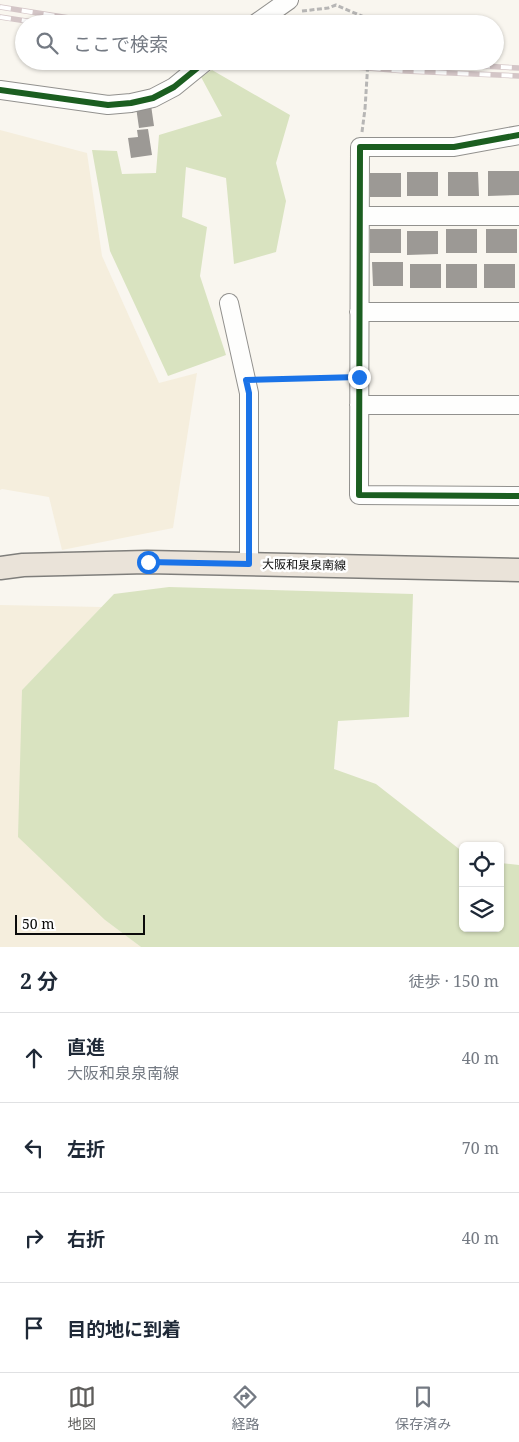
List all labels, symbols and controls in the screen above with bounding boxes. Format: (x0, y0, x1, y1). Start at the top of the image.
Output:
search box (15, 15, 504, 70)
icon: search (33, 29, 61, 57)
text: ここで検索 (73, 31, 168, 57)
route end (348, 366, 371, 389)
route start (137, 551, 160, 574)
street label: 大阪和泉泉南線 (262, 555, 346, 574)
map controls (459, 842, 504, 932)
button: locate (459, 842, 504, 887)
button: layers (459, 887, 504, 932)
scale bar (15, 912, 145, 935)
text: 50 m (22, 914, 55, 933)
text: 2 分 (20, 967, 58, 995)
text: 徒歩 · 150 m (409, 970, 499, 992)
text: 直進 (67, 1034, 105, 1060)
icon: ahead (20, 1044, 48, 1072)
text: 40 m (462, 1047, 499, 1069)
text: 大阪和泉泉南線 (67, 1062, 179, 1084)
icon: left (20, 1134, 48, 1162)
text: 左折 (67, 1136, 105, 1162)
text: 70 m (462, 1137, 499, 1159)
icon: right (20, 1224, 48, 1252)
text: 右折 (67, 1226, 105, 1252)
text: 40 m (462, 1227, 499, 1249)
icon: arrive (20, 1314, 48, 1342)
text: 目的地に到着 (67, 1316, 181, 1342)
tab: 地図 (68, 1383, 96, 1433)
tab: 経路 (231, 1383, 259, 1433)
tab: 保存済み (395, 1383, 451, 1433)

